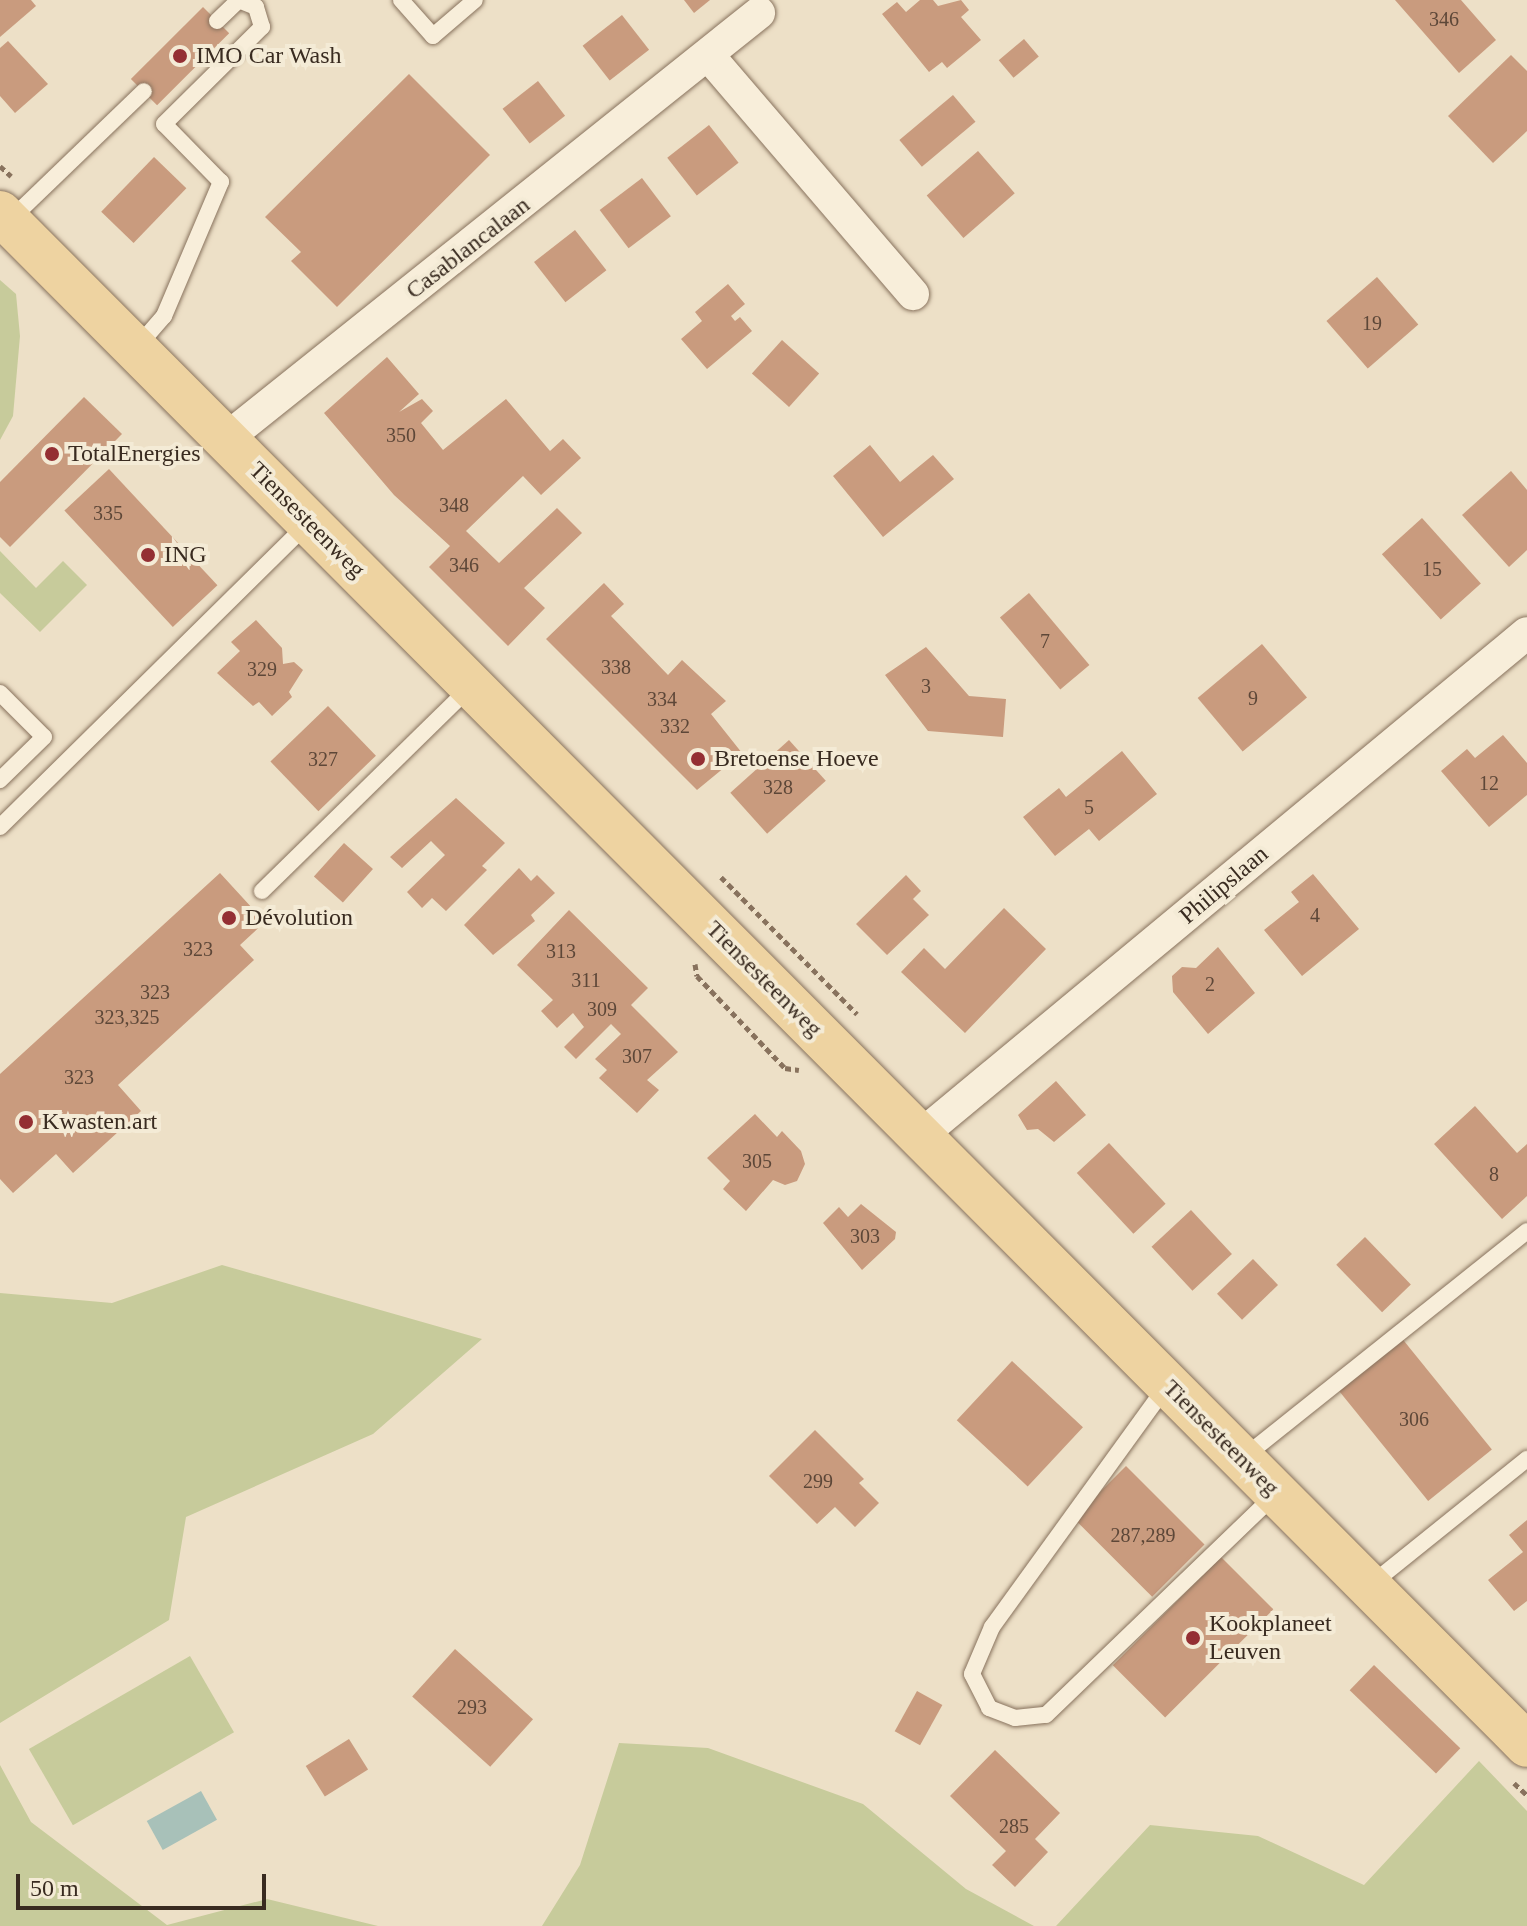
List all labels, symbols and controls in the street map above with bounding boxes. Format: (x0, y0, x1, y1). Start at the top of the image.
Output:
house number: 346 (1429, 7, 1459, 31)
place label: IMO Car Wash (196, 42, 342, 70)
marker: IMO Car Wash (171, 47, 189, 65)
street label: Casablancalaan (400, 191, 536, 305)
house number: 19 (1362, 311, 1382, 335)
house number: 350 (386, 423, 416, 447)
place label: TotalEnergies (68, 440, 201, 468)
marker: TotalEnergies (43, 445, 61, 463)
street label: Tiensesteenweg (243, 456, 371, 584)
house number: 348 (439, 493, 469, 517)
house number: 335 (93, 501, 123, 525)
place label: ING (164, 541, 207, 569)
marker: ING (139, 546, 157, 564)
house number: 346 (449, 553, 479, 577)
house number: 15 (1422, 557, 1442, 581)
house number: 7 (1040, 629, 1050, 653)
house number: 338 (601, 655, 631, 679)
house number: 329 (247, 657, 277, 681)
house number: 3 (921, 674, 931, 698)
house number: 9 (1248, 686, 1258, 710)
house number: 334 (647, 687, 677, 711)
house number: 332 (660, 714, 690, 738)
place label: Bretoense Hoeve (714, 745, 879, 773)
house number: 327 (308, 747, 338, 771)
marker: Bretoense Hoeve (689, 750, 707, 768)
house number: 12 (1479, 771, 1499, 795)
house number: 328 (763, 775, 793, 799)
house number: 5 (1084, 795, 1094, 819)
street label: Philipslaan (1174, 840, 1274, 930)
house number: 4 (1310, 903, 1320, 927)
place label: Dévolution (245, 904, 353, 932)
marker: Dévolution (220, 909, 238, 927)
street label: Tiensesteenweg (700, 915, 828, 1043)
house number: 323 (183, 937, 213, 961)
house number: 313 (546, 939, 576, 963)
house number: 311 (571, 968, 601, 992)
house number: 2 (1205, 972, 1215, 996)
house number: 323 (140, 980, 170, 1004)
house number: 309 (587, 997, 617, 1021)
house number: 323,325 (94, 1005, 160, 1029)
house number: 307 (622, 1044, 652, 1068)
house number: 323 (64, 1065, 94, 1089)
place label: Kwasten.art (42, 1108, 157, 1136)
marker: Kwasten.art (17, 1113, 35, 1131)
house number: 305 (742, 1149, 772, 1173)
house number: 8 (1489, 1162, 1499, 1186)
house number: 303 (850, 1224, 880, 1248)
street label: Tiensesteenweg (1157, 1374, 1285, 1502)
house number: 306 (1399, 1407, 1429, 1431)
house number: 299 (803, 1469, 833, 1493)
house number: 287,289 (1110, 1523, 1176, 1547)
place label: Kookplaneet Leuven (1209, 1610, 1332, 1666)
marker: Kookplaneet Leuven (1184, 1629, 1202, 1647)
house number: 293 (457, 1695, 487, 1719)
house number: 285 (999, 1814, 1029, 1838)
scale bar (20, 1858, 270, 1908)
text: 50 m (30, 1875, 79, 1901)

